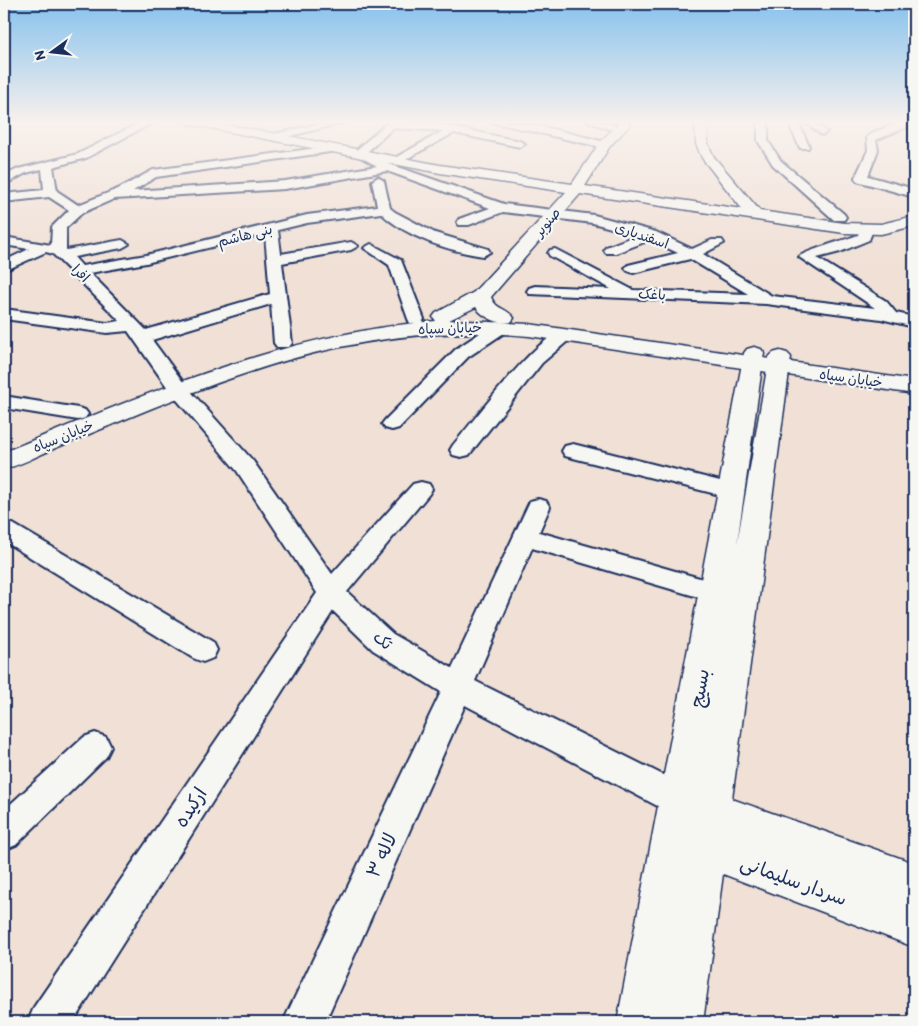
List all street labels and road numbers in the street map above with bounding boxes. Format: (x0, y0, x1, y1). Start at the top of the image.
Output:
street label: صنوبر (530, 204, 565, 242)
street label: اسفندیاری (613, 218, 671, 253)
street label: بنی هاشم (216, 221, 275, 252)
street label: افرا (68, 261, 93, 286)
street label: باغک (638, 285, 666, 304)
street label: خیابان سپاه (418, 319, 482, 339)
street label: خیابان سپاه (818, 366, 884, 392)
street label: خیابان سپاه (30, 417, 96, 457)
street label: تک (369, 627, 396, 654)
street label: بسیج (685, 667, 715, 709)
street label: ارکیده (169, 783, 212, 831)
street label: لاله ۳ (361, 829, 402, 881)
street label: سردار سلیمانی (737, 851, 850, 911)

